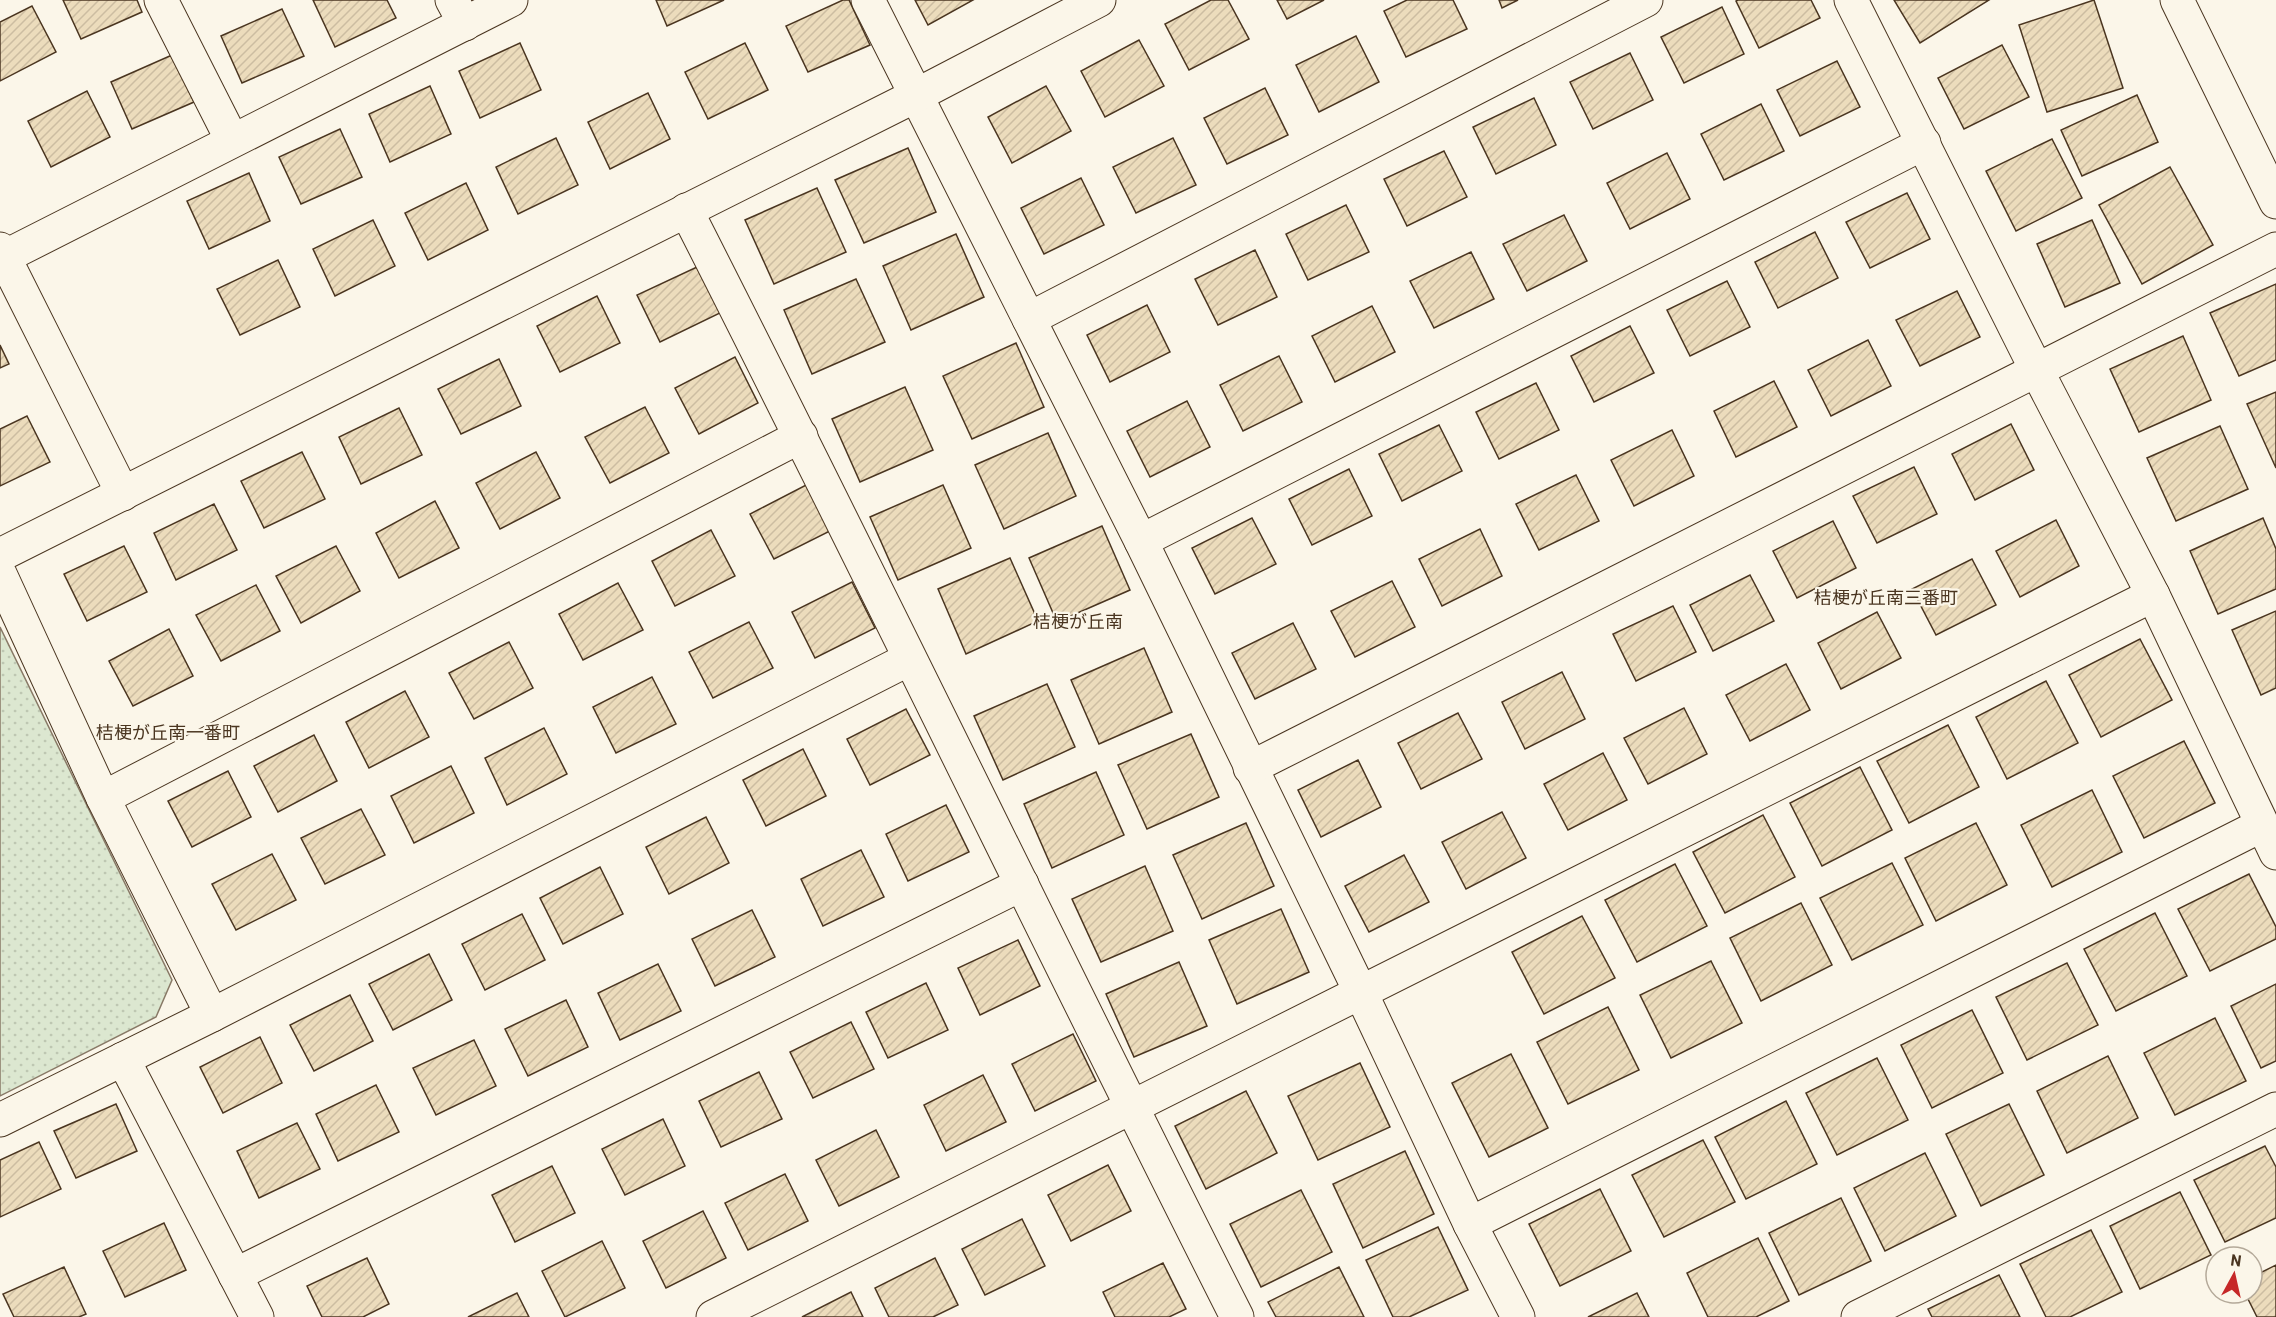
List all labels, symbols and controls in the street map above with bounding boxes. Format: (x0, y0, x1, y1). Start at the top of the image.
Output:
district label: 桔梗が丘南三番町 (1814, 586, 1958, 608)
district label: 桔梗が丘南 (1033, 610, 1123, 632)
district label: 桔梗が丘南一番町 (96, 721, 240, 743)
north arrow (2204, 1245, 2264, 1305)
text: N (2230, 1250, 2243, 1270)

